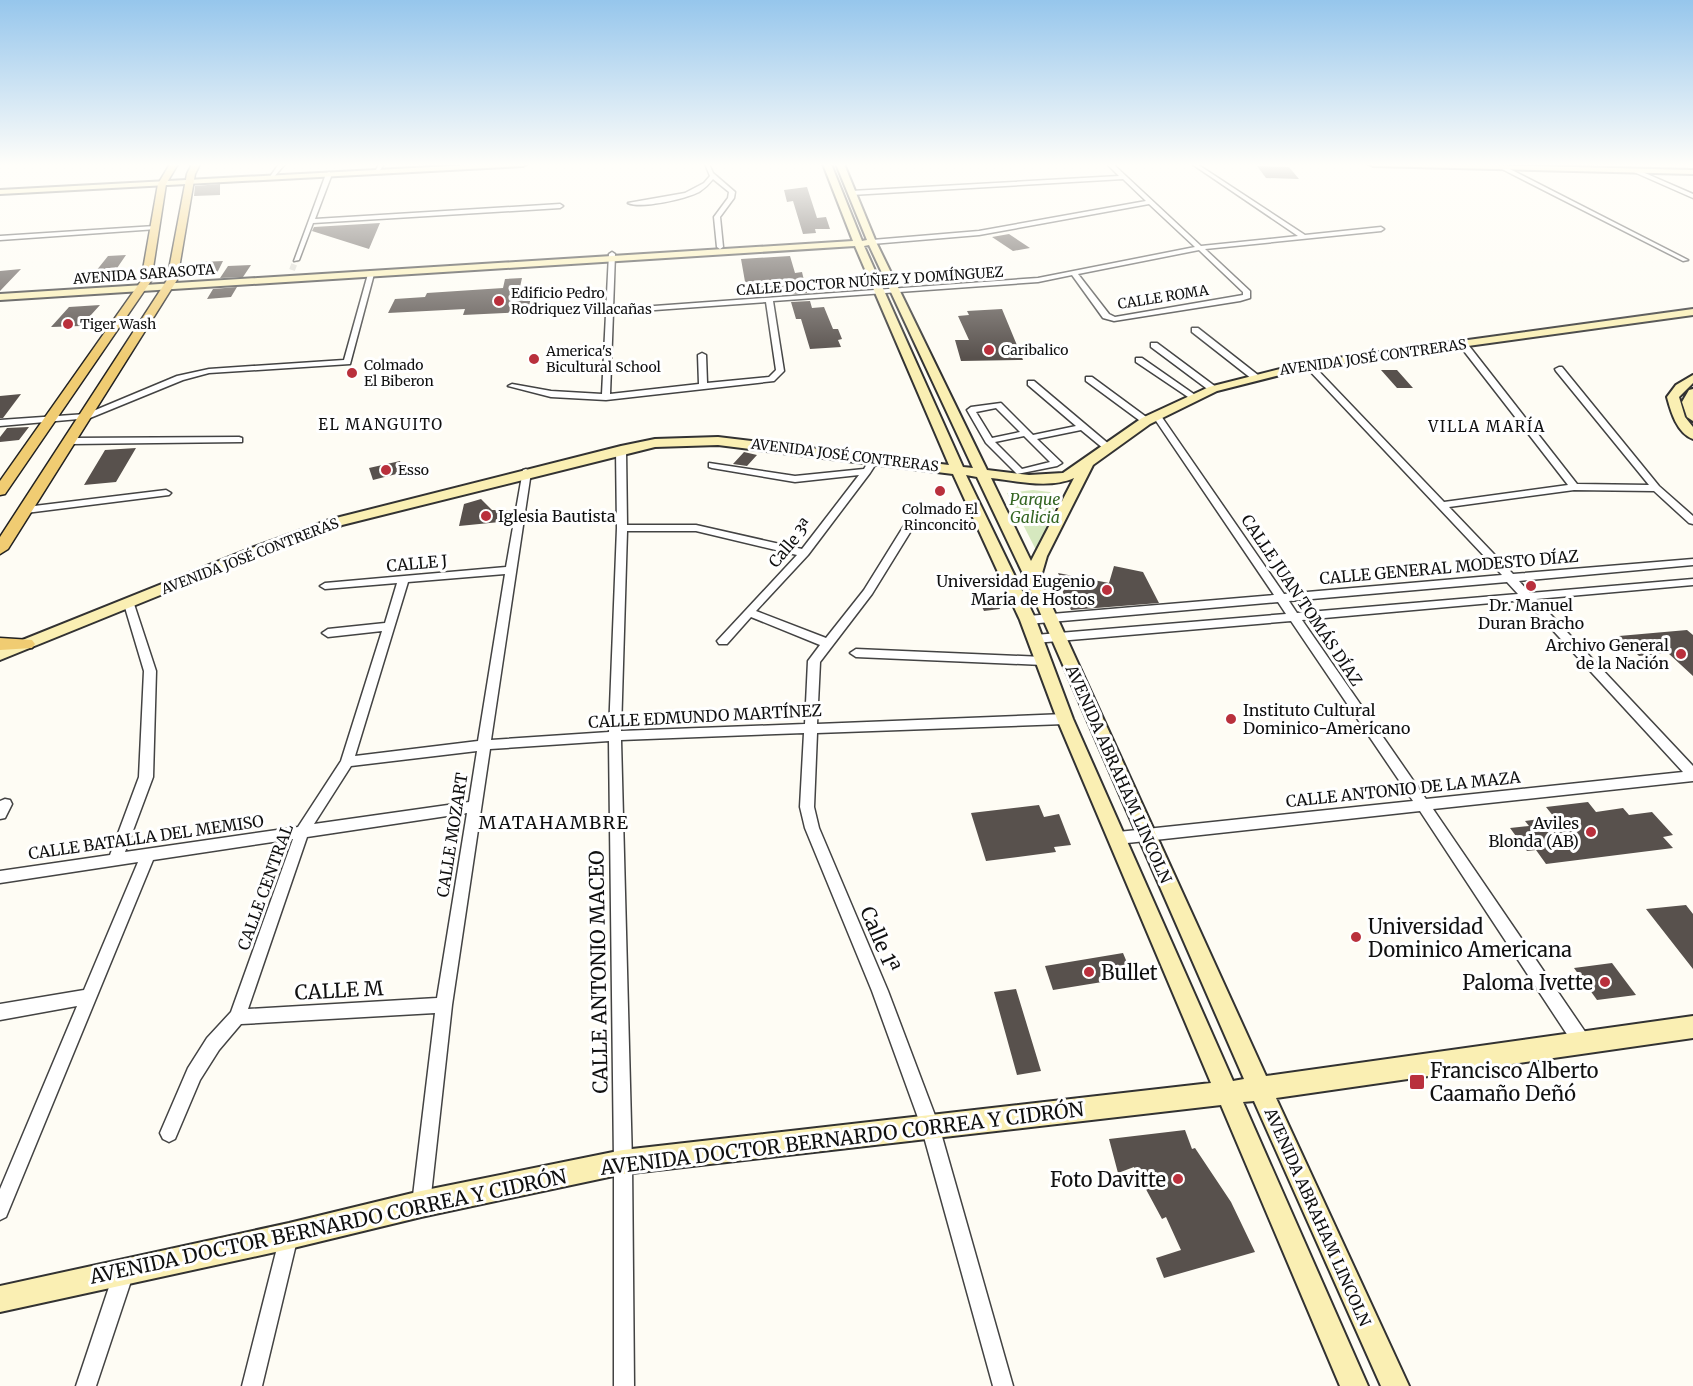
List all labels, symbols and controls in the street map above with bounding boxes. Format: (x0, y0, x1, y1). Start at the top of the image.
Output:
street label: AVENIDA SARASOTA (72, 260, 216, 288)
street label: CALLE DOCTOR NÚÑEZ Y DOMÍNGUEZ (736, 263, 1004, 299)
street label: CALLE ROMA (1116, 281, 1210, 313)
place label: Edificio Pedro Rodriquez Villacañas (511, 284, 652, 318)
marker: Edificio Pedro Rodriquez Villacañas (492, 294, 506, 308)
place label: Tiger Wash (80, 315, 156, 333)
marker: Tiger Wash (61, 317, 75, 331)
street label: AVENIDA JOSÉ CONTRERAS (1277, 335, 1468, 379)
place label: Caribalico (1001, 341, 1068, 359)
place label: America's Bicultural School (545, 342, 662, 376)
marker: Caribalico (982, 343, 996, 357)
marker: America's Bicultural School (527, 352, 541, 366)
place label: Colmado El Biberon (364, 356, 434, 390)
marker: Colmado El Biberon (345, 366, 359, 380)
district label: EL MANGUITO (318, 415, 444, 434)
district label: VILLA MARÍA (1427, 416, 1546, 436)
street label: AVENIDA JOSÉ CONTRERAS (749, 434, 940, 475)
place label: Esso (398, 461, 429, 479)
marker: Esso (379, 463, 393, 477)
marker: Colmado El Rinconcito (933, 484, 947, 498)
park label: Parque Galicia (1009, 489, 1061, 527)
place label: Colmado El Rinconcito (902, 500, 979, 534)
place label: Iglesia Bautista (498, 506, 616, 526)
marker: Iglesia Bautista (479, 509, 493, 523)
street label: CALLE JUAN TOMÁS DÍAZ (1237, 510, 1367, 690)
street label: AVENIDA JOSÉ CONTRERAS (158, 514, 341, 599)
street label: Calle 3ª (764, 515, 816, 571)
street label: CALLE GENERAL MODESTO DÍAZ (1318, 546, 1580, 588)
street label: CALLE J (386, 550, 448, 576)
place label: Universidad Eugenio Maria de Hostos (936, 571, 1095, 609)
marker: Dr. Manuel Duran Bracho (1524, 579, 1538, 593)
marker: Universidad Eugenio Maria de Hostos (1100, 583, 1114, 597)
place label: Dr. Manuel Duran Bracho (1478, 595, 1584, 633)
place label: Archivo General de la Nación (1545, 635, 1669, 673)
marker: Archivo General de la Nación (1674, 647, 1688, 661)
street label: AVENIDA ABRAHAM LINCOLN (1061, 661, 1177, 887)
street label: CALLE EDMUNDO MARTÍNEZ (588, 700, 822, 732)
place label: Instituto Cultural Dominico-Americano (1243, 700, 1410, 738)
marker: Instituto Cultural Dominico-Americano (1224, 712, 1238, 726)
street label: CALLE ANTONIO DE LA MAZA (1285, 767, 1522, 811)
street label: CALLE MOZART (432, 771, 472, 899)
street label: CALLE BATALLA DEL MEMISO (27, 811, 265, 863)
district label: MATAHAMBRE (479, 811, 629, 834)
place label: Aviles Blonda (AB) (1488, 813, 1579, 851)
street label: CALLE CENTRAL (233, 821, 297, 953)
marker: Aviles Blonda (AB) (1584, 825, 1598, 839)
street label: CALLE ANTONIO MACEO (583, 850, 613, 1094)
street label: Calle 1ª (855, 902, 905, 976)
place label: Universidad Dominico Americana (1368, 914, 1572, 962)
marker: Universidad Dominico Americana (1349, 930, 1363, 944)
place label: Bullet (1101, 960, 1158, 985)
marker: Bullet (1082, 965, 1096, 979)
place label: Paloma Ivette (1462, 970, 1593, 995)
street label: CALLE M (294, 975, 384, 1005)
marker: Paloma Ivette (1598, 975, 1612, 989)
place label: Francisco Alberto Caamaño Deñó (1430, 1058, 1599, 1106)
marker: Francisco Alberto Caamaño Deñó (1408, 1073, 1426, 1091)
street label: AVENIDA DOCTOR BERNARDO CORREA Y CIDRÓN (598, 1095, 1086, 1180)
street label: AVENIDA ABRAHAM LINCOLN (1260, 1104, 1376, 1330)
street label: AVENIDA DOCTOR BERNARDO CORREA Y CIDRÓN (86, 1162, 569, 1289)
place label: Foto Davitte (1050, 1167, 1166, 1192)
marker: Foto Davitte (1171, 1172, 1185, 1186)

